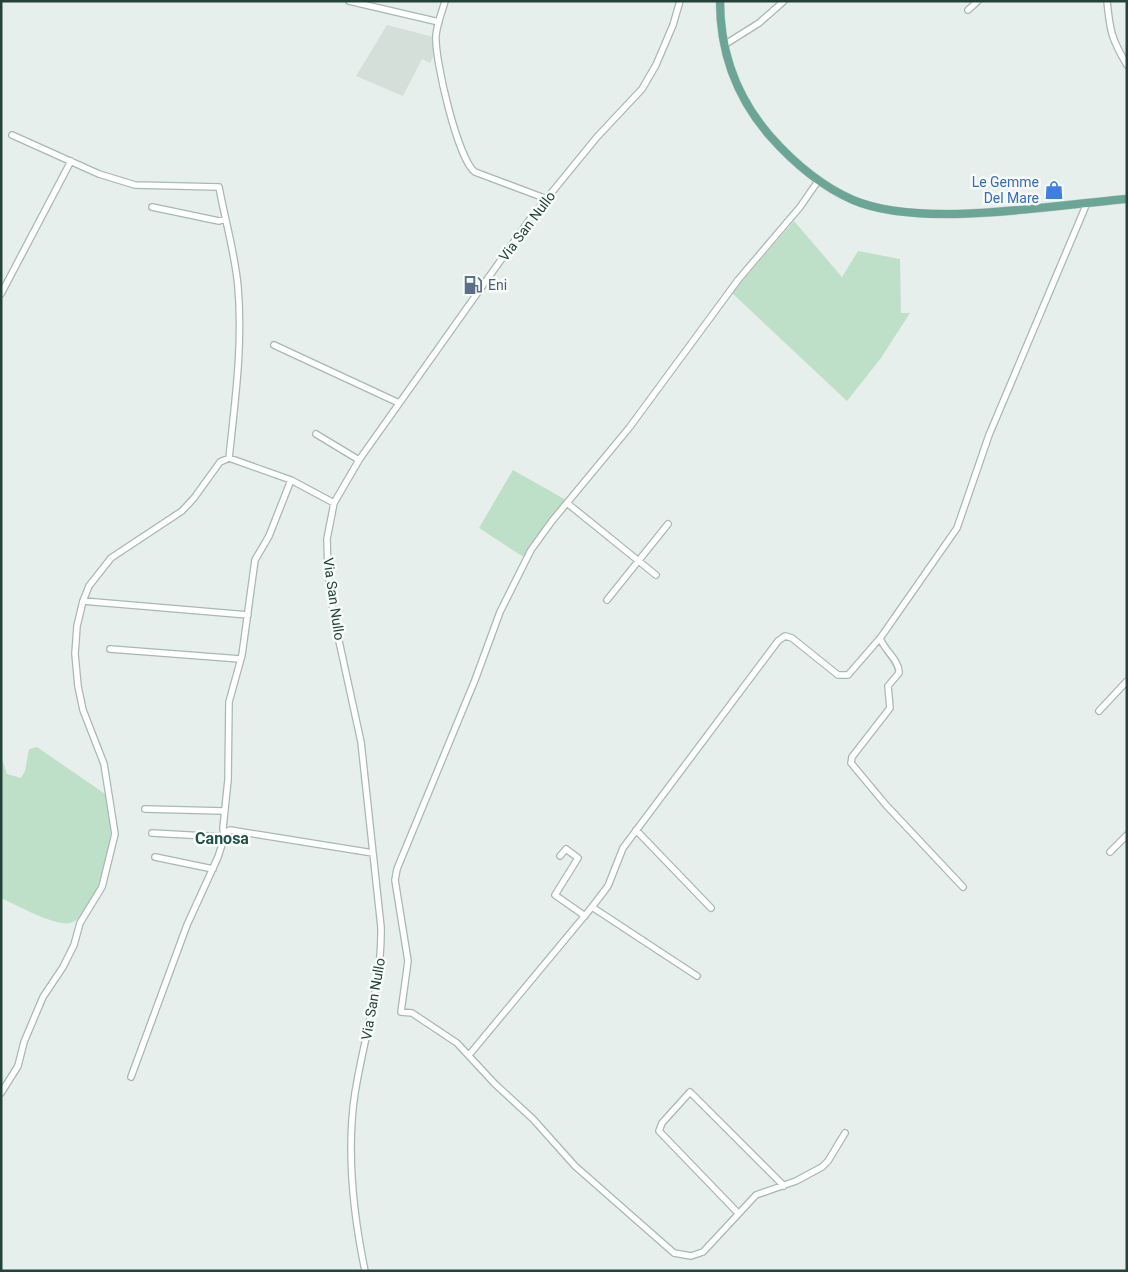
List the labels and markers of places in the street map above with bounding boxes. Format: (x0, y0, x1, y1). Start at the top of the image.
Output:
place label: Le Gemme Del Mare (972, 174, 1039, 206)
shop icon: Le Gemme Del Mare (1043, 179, 1065, 201)
fuel station icon: Eni (462, 274, 484, 296)
place label: Eni (488, 277, 507, 293)

